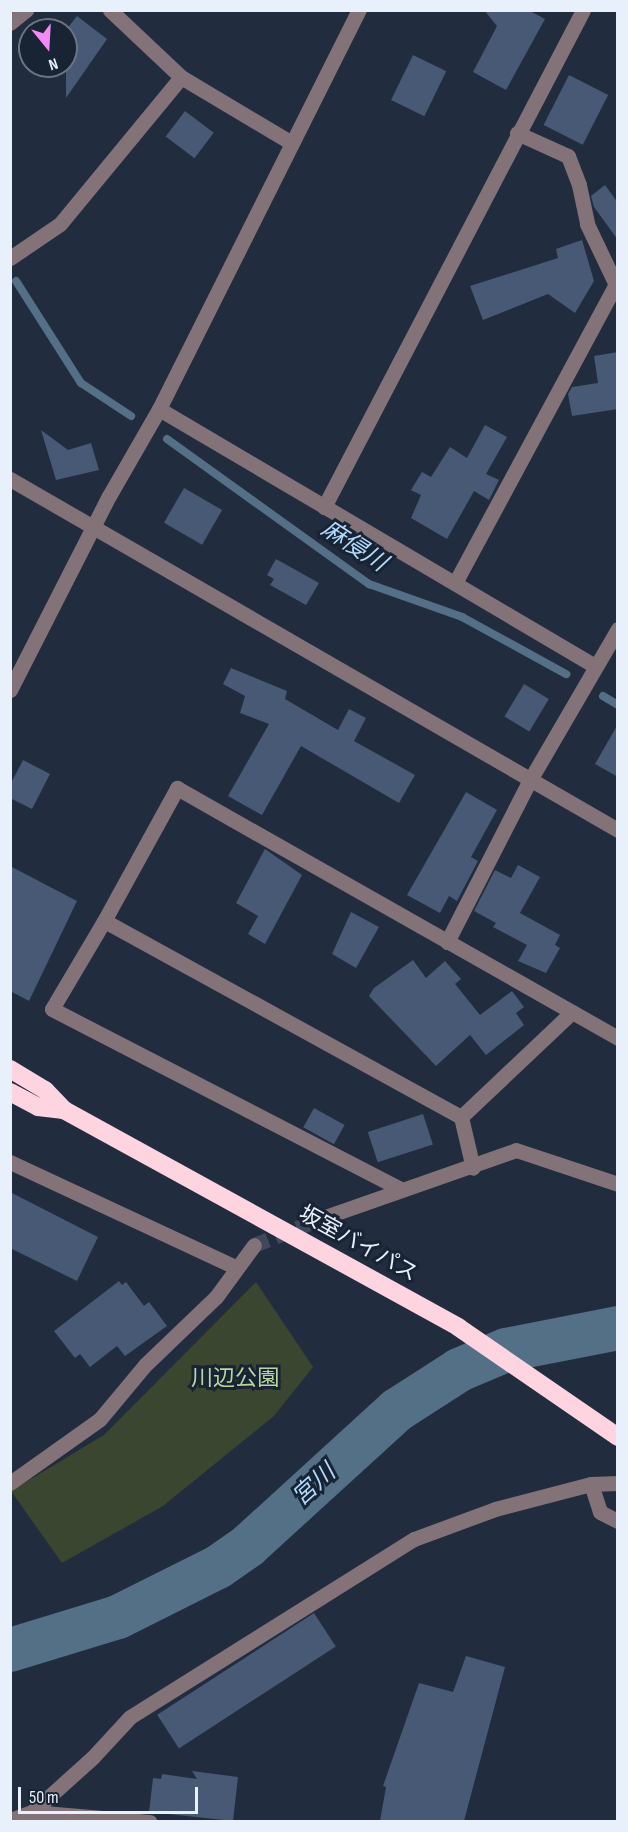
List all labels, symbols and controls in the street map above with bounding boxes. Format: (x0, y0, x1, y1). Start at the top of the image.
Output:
north arrow (18, 18, 78, 78)
text: N (46, 53, 60, 74)
water label: 麻侵川 (316, 514, 392, 578)
street label: 坂室バイパス (294, 1200, 422, 1288)
park label: 川辺公園 (191, 1366, 279, 1392)
water label: 宮川 (287, 1458, 341, 1512)
scale bar (21, 1775, 201, 1813)
text: 50 m (29, 1787, 59, 1808)

